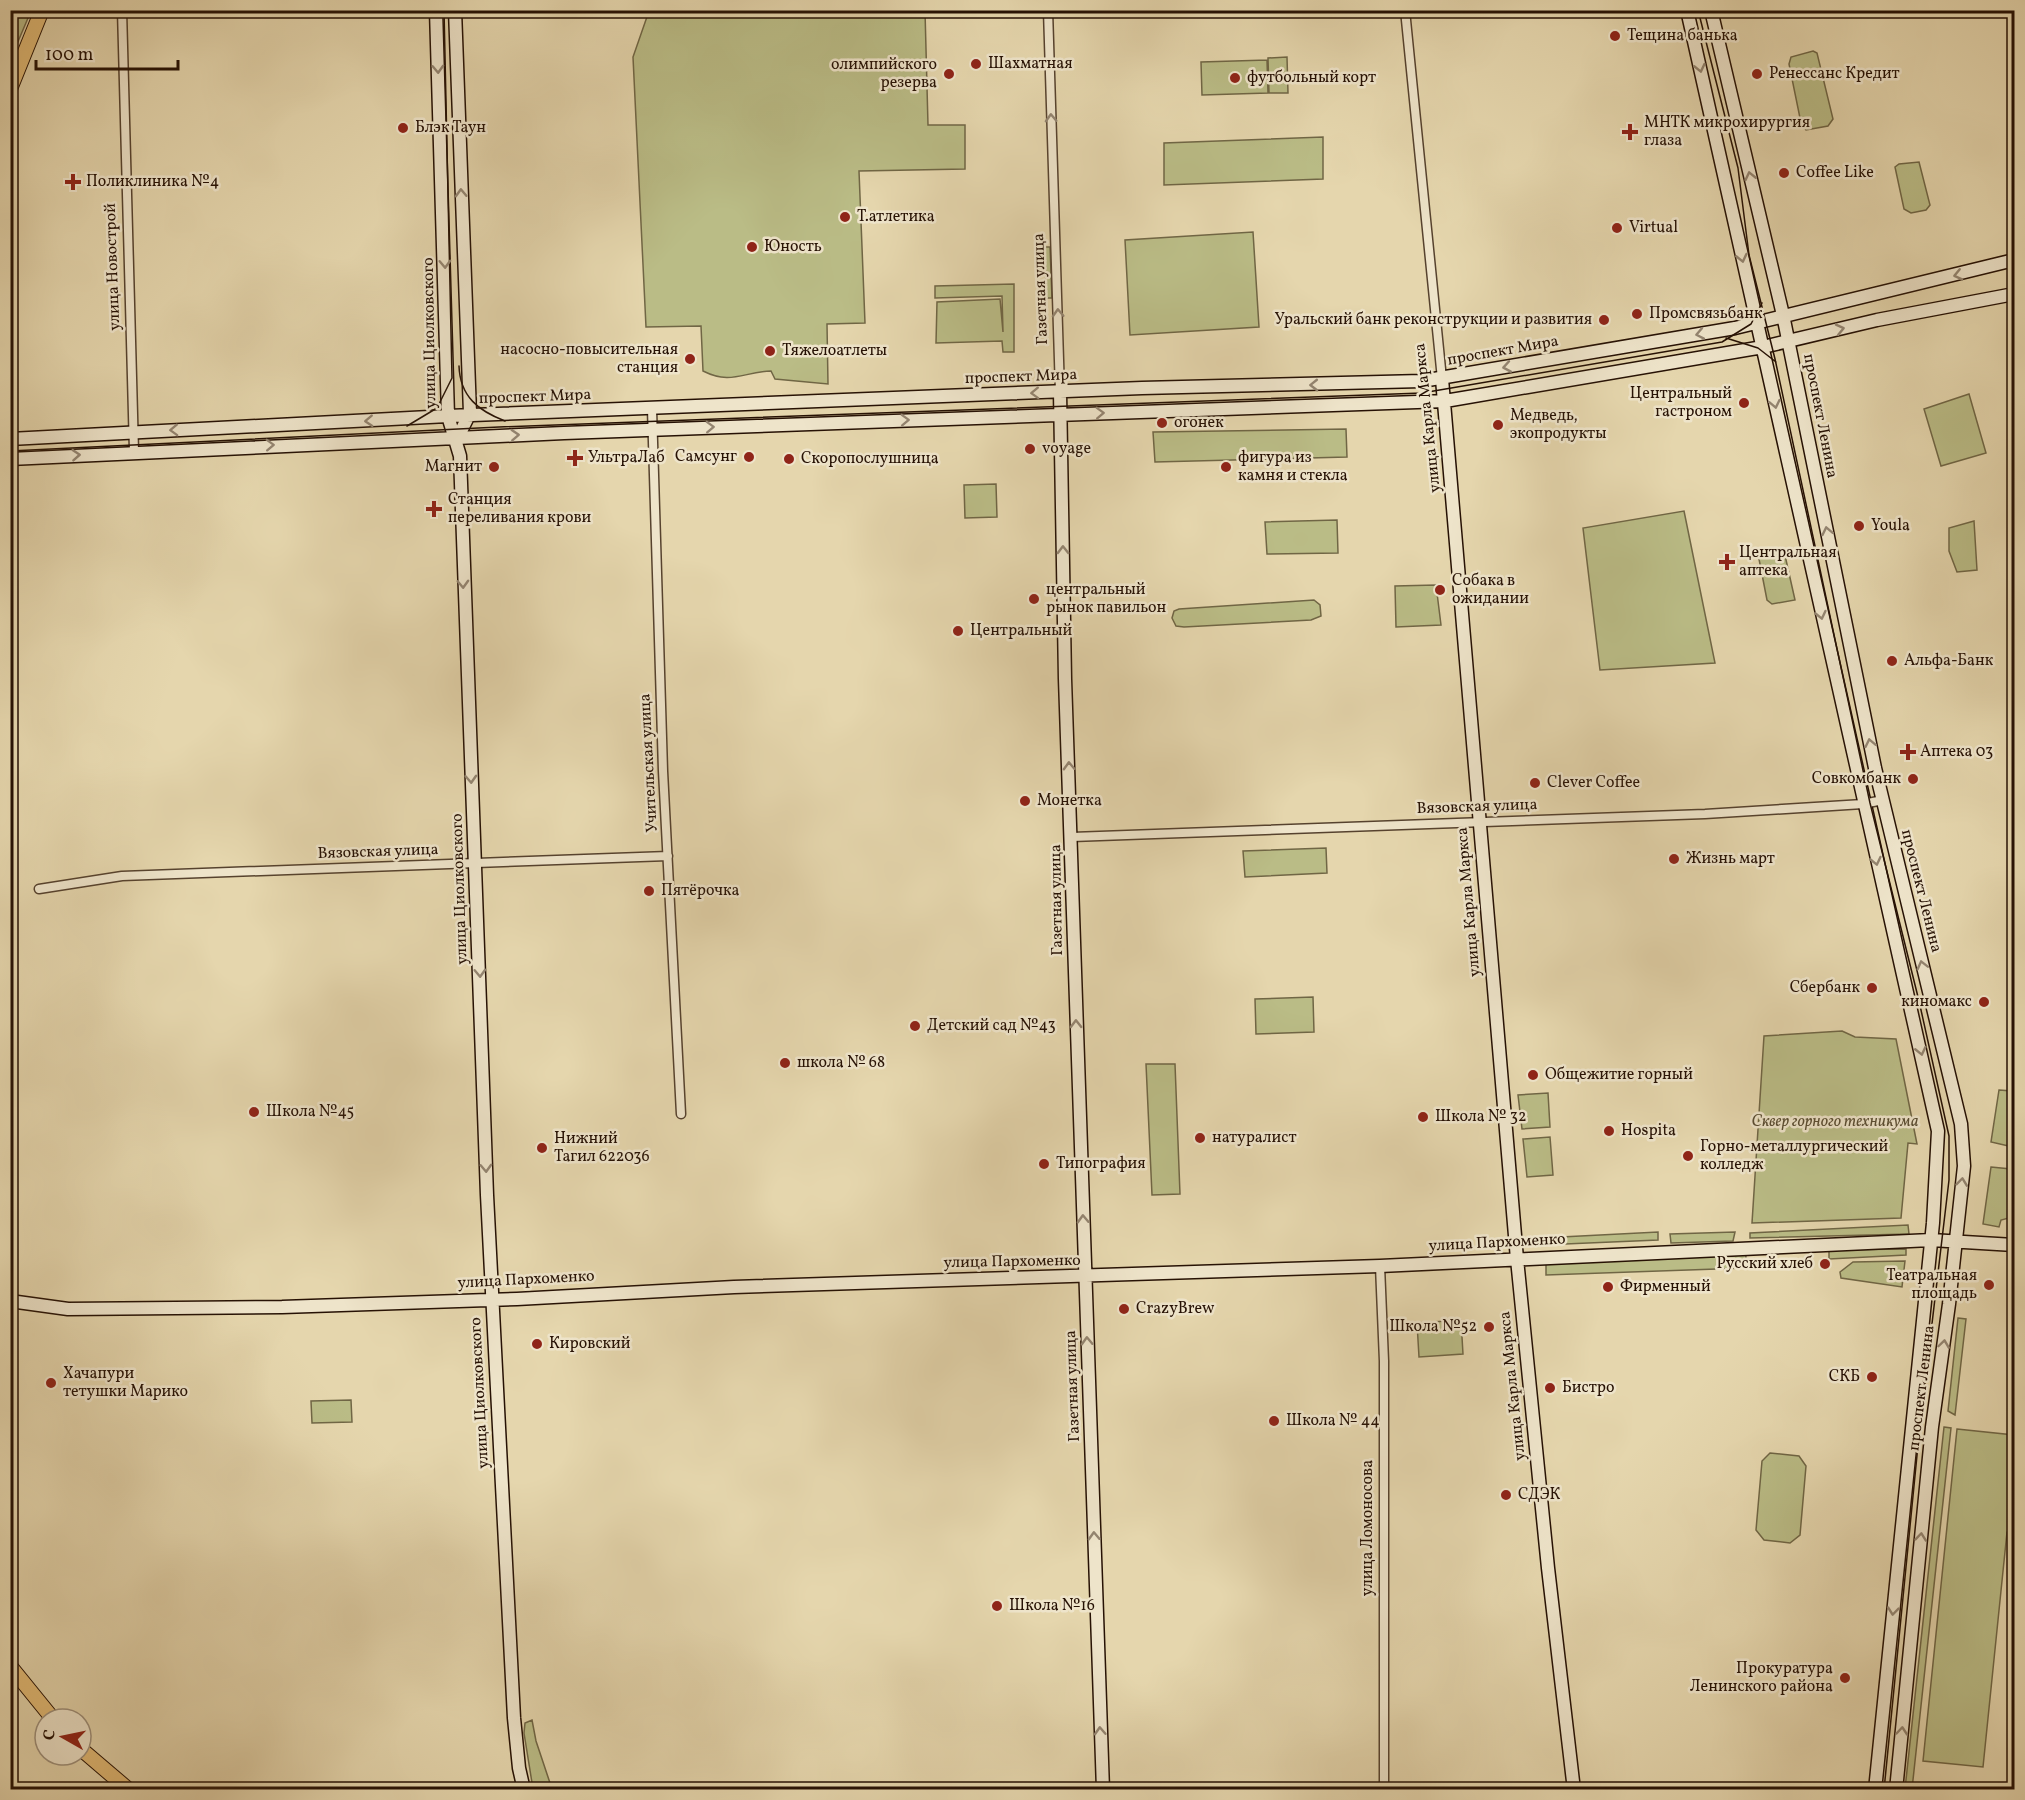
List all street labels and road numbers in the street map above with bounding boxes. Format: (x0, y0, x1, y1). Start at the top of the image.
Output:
street label: улица Новострой (100, 203, 126, 331)
street label: Газетная улица (1028, 233, 1054, 345)
street label: улица Циолковского (418, 257, 442, 409)
street label: проспект Мира (1446, 330, 1560, 372)
street label: улица Карла Маркса (1409, 342, 1447, 494)
street label: проспект Ленина (1797, 352, 1843, 480)
street label: проспект Мира (964, 364, 1078, 390)
street label: проспект Мира (478, 384, 592, 410)
street label: Учительская улица (634, 693, 664, 833)
street label: Вязовская улица (1416, 794, 1538, 820)
street label: улица Циолковского (446, 813, 474, 965)
street label: улица Карла Маркса (1451, 826, 1487, 978)
street label: проспект Ленина (1895, 827, 1947, 955)
street label: Вязовская улица (317, 839, 439, 865)
street label: Газетная улица (1045, 844, 1069, 956)
street label: улица Пархоменко (1428, 1228, 1566, 1258)
street label: улица Пархоменко (943, 1250, 1081, 1274)
street label: улица Пархоменко (457, 1265, 595, 1295)
street label: улица Карла Маркса (1494, 1310, 1532, 1462)
street label: улица Циолковского (465, 1317, 495, 1469)
street label: проспект Ленина (1903, 1324, 1941, 1452)
street label: Газетная улица (1060, 1330, 1086, 1442)
street label: улица Ломоносова (1357, 1460, 1379, 1596)

